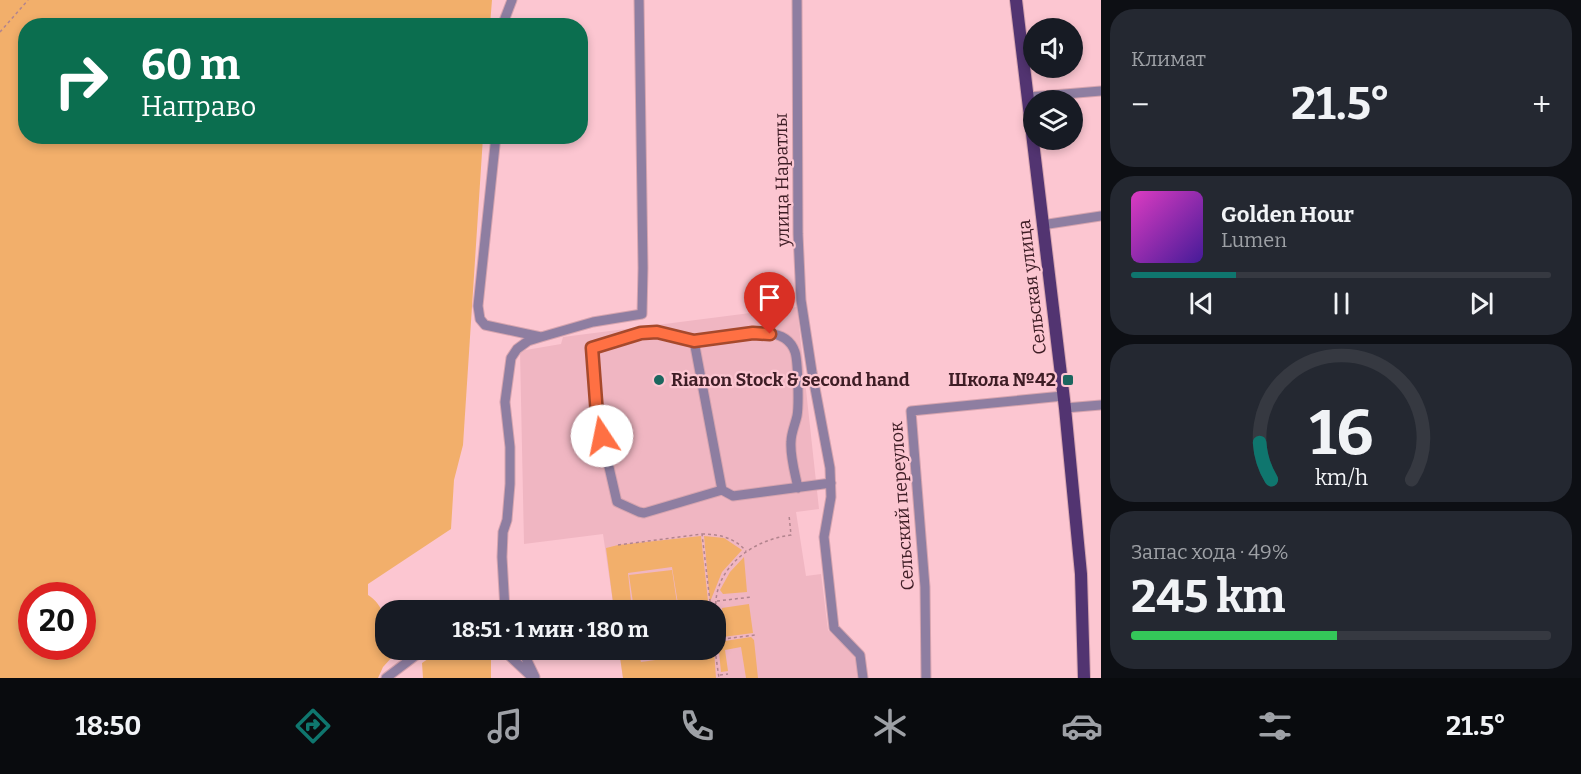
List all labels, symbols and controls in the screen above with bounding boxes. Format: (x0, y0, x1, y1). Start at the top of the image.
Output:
map controls (1023, 18, 1083, 150)
button: sound (1023, 18, 1083, 78)
text: 60 m (141, 40, 240, 90)
icon: right (42, 42, 120, 120)
text: Климат (1131, 47, 1206, 71)
text: 21.5° (1291, 77, 1390, 131)
text: − (1131, 85, 1149, 125)
text: + (1532, 85, 1551, 125)
button: layers (1023, 90, 1083, 150)
text: Направо (141, 91, 256, 123)
street label: улица Наратлы (770, 113, 794, 248)
text: Golden Hour (1221, 201, 1354, 228)
street label: Сельская улица (1013, 218, 1051, 356)
text: Lumen (1221, 228, 1287, 252)
pin (744, 272, 795, 334)
icon: arrive (753, 281, 786, 314)
icon: previous (1185, 287, 1218, 320)
icon: pause (1325, 287, 1358, 320)
icon: next (1465, 287, 1498, 320)
place label: Rianon Stock & second hand (671, 369, 910, 391)
place label: Школа №42 (948, 369, 1056, 391)
marker: Rianon Stock & second hand (652, 373, 666, 387)
marker: Школа №42 (1061, 373, 1075, 387)
text: 16 (1309, 396, 1373, 471)
position arrow (570, 404, 634, 468)
street label: Сельский переулок (885, 420, 919, 591)
text: km/h (1314, 465, 1368, 491)
text: Запас хода · 49% (1131, 540, 1289, 564)
text: 245 km (1131, 570, 1286, 624)
speed limit sign: 20 (18, 582, 96, 660)
text: 18:51 · 1 мин · 180 m (452, 616, 649, 643)
icon: directions (292, 705, 334, 747)
icon: music (484, 705, 526, 747)
icon: phone (676, 705, 718, 747)
icon: climate (869, 705, 911, 747)
icon: car (1061, 705, 1103, 747)
icon: filters (1254, 705, 1296, 747)
text: 18:50 (75, 710, 141, 742)
text: 21.5° (1446, 710, 1506, 742)

